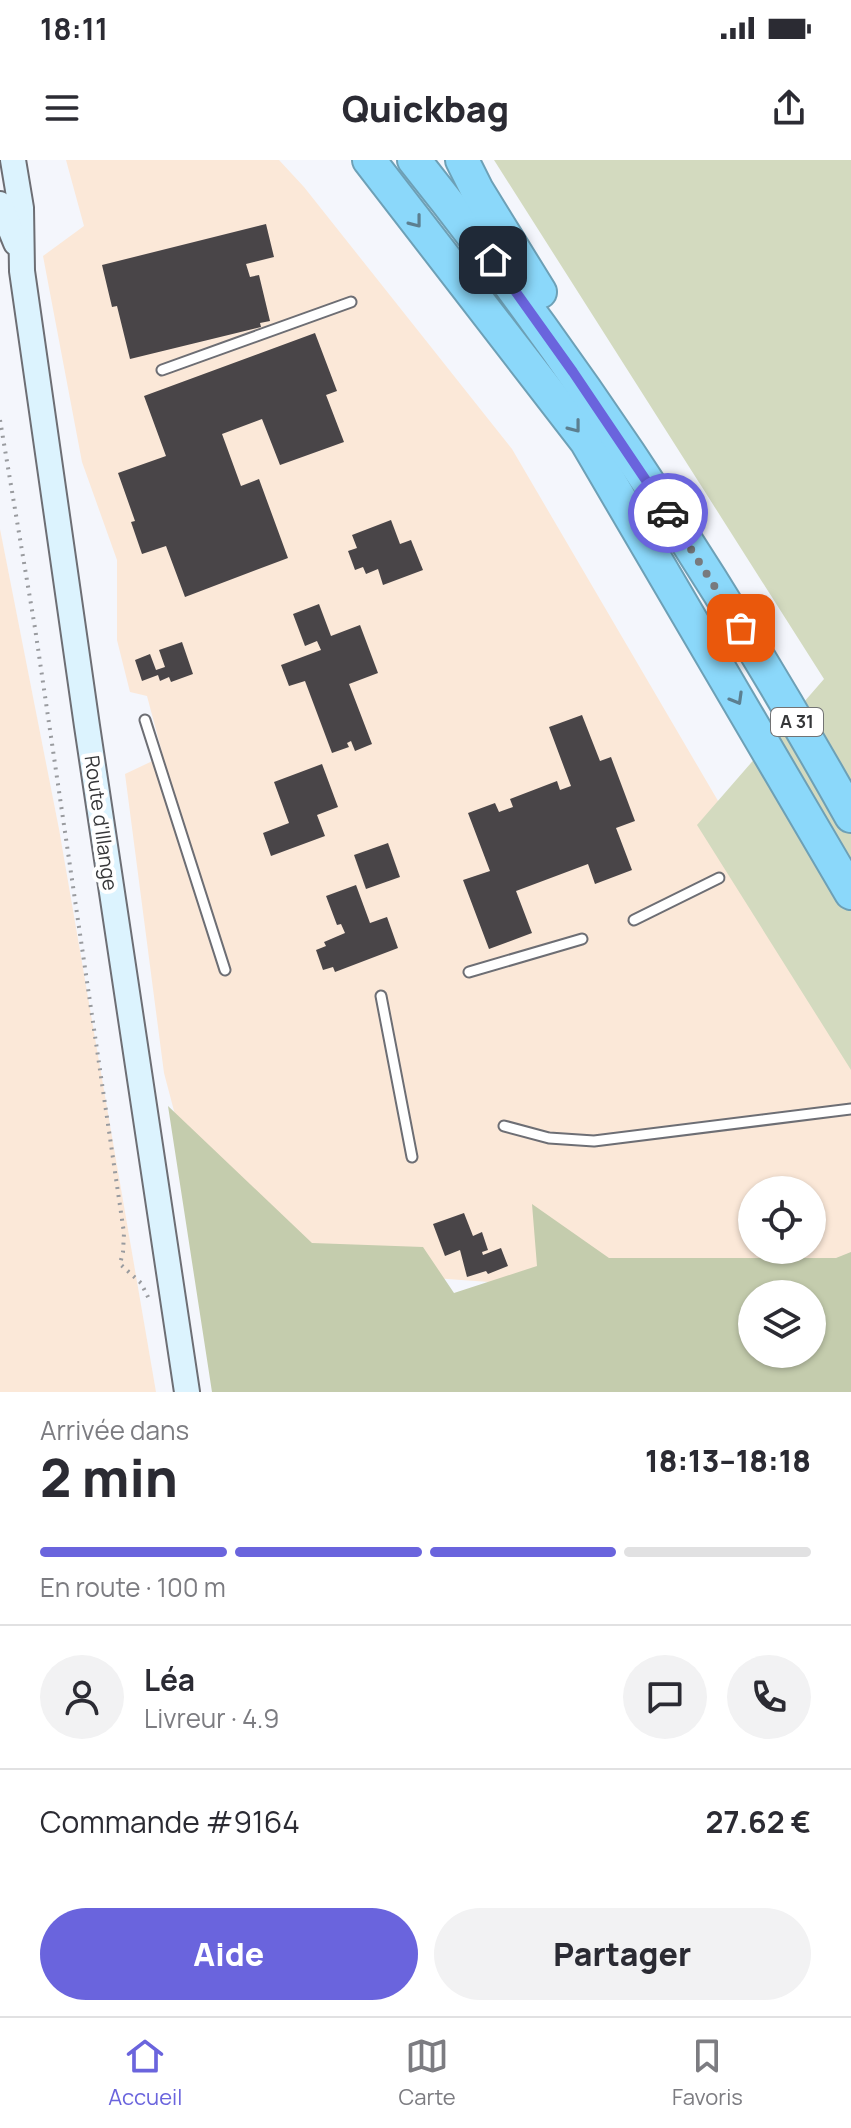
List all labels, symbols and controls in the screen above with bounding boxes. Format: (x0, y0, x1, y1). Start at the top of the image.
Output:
text: 18:11 (40, 8, 108, 49)
text: Quickbag (342, 84, 509, 133)
icon: menu (40, 86, 84, 130)
icon: share (767, 86, 811, 130)
one-way arrow (407, 213, 421, 228)
pin (459, 226, 527, 294)
icon: home (471, 238, 515, 282)
one-way arrow (566, 419, 580, 433)
courier (628, 473, 708, 553)
icon: car (646, 491, 690, 535)
pin (707, 594, 775, 662)
icon: bag (719, 606, 763, 650)
one-way arrow (727, 690, 743, 705)
road number: A 31 (771, 708, 823, 736)
street label: Route d'Illange (79, 754, 124, 892)
map controls (738, 1176, 826, 1368)
button: locate (738, 1176, 826, 1264)
button: layers (738, 1280, 826, 1368)
text: Arrivée dans (40, 1412, 189, 1448)
text: 18:13–18:18 (645, 1440, 811, 1481)
text: 2 min (40, 1442, 178, 1513)
text: En route · 100 m (40, 1569, 226, 1605)
button: person (40, 1655, 124, 1739)
button: chat (623, 1655, 707, 1739)
button: phone (727, 1655, 811, 1739)
text: Léa (144, 1659, 195, 1700)
text: Livreur · 4.9 (144, 1700, 280, 1736)
text: Commande #9164 (40, 1801, 300, 1842)
text: 27.62 € (706, 1801, 811, 1842)
button: Aide (40, 1908, 418, 2000)
button: Partager (434, 1908, 811, 2000)
tab: Accueil (108, 2034, 182, 2112)
tab: Carte (399, 2034, 456, 2112)
tab: Favoris (672, 2034, 743, 2112)

